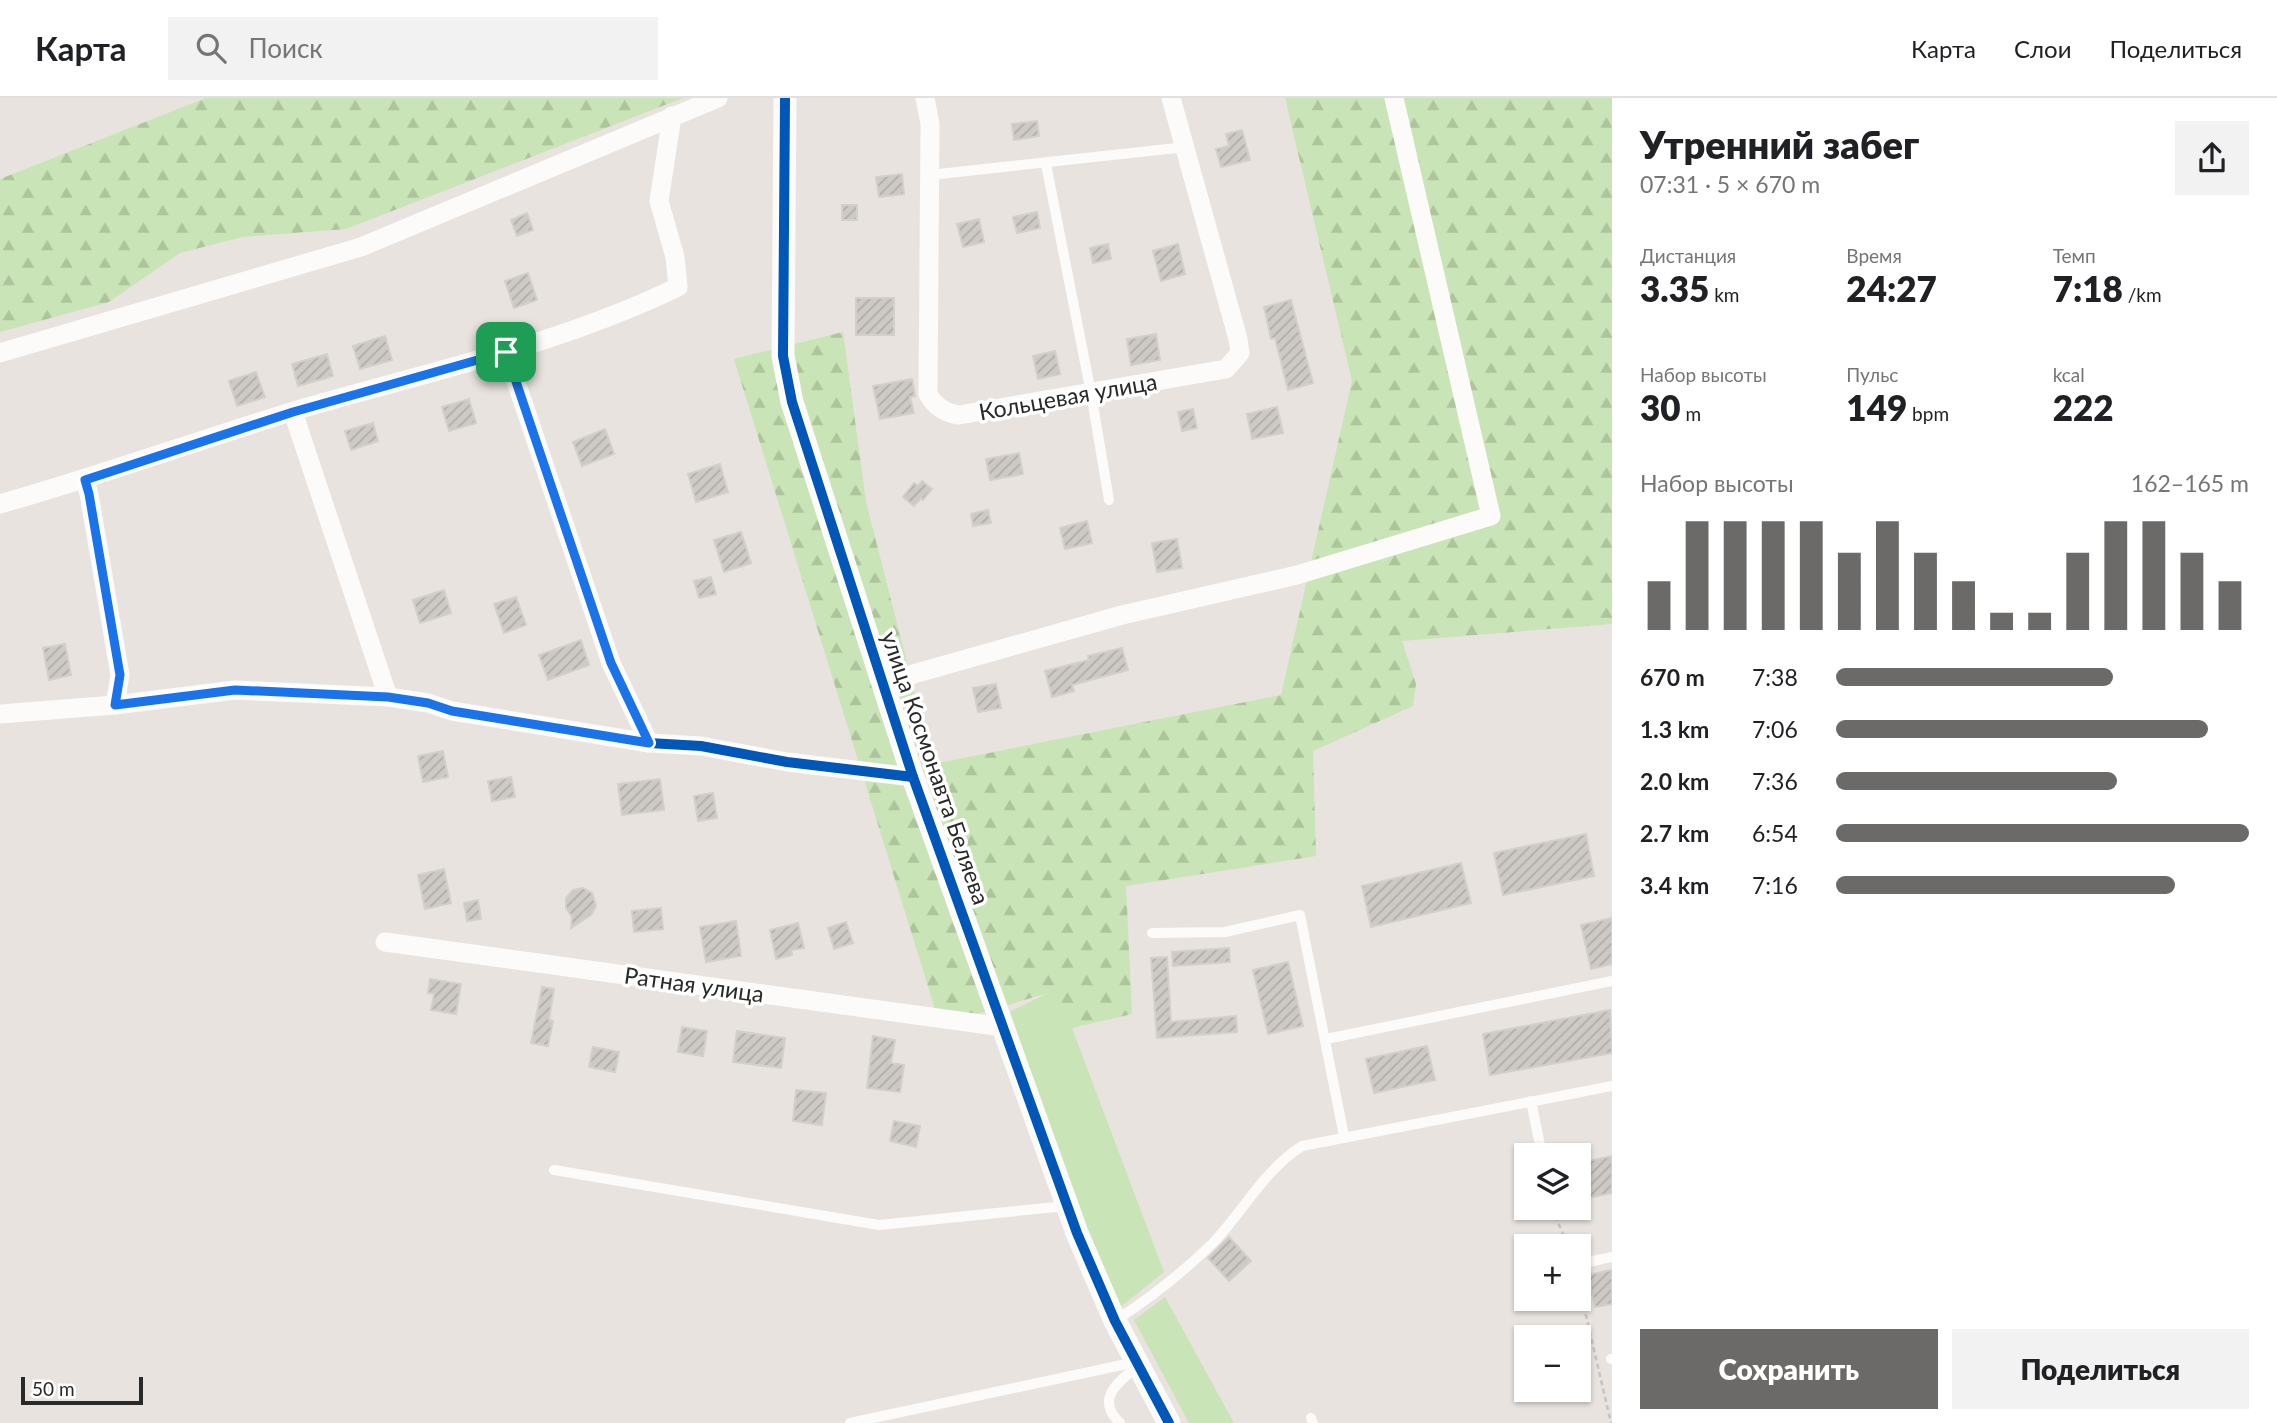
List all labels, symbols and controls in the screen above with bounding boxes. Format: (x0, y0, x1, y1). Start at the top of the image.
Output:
search box (168, 17, 658, 80)
text: Карта (35, 28, 126, 68)
icon: search (192, 29, 230, 67)
text: Поиск (248, 32, 323, 64)
text: Карта (1911, 34, 1976, 63)
text: Слои (2014, 34, 2071, 63)
text: Поделиться (2109, 34, 2242, 63)
text: Утренний забег (1640, 121, 1919, 167)
button: share (2175, 121, 2249, 195)
text: 07:31 · 5 × 670 m (1640, 170, 1820, 198)
text: Дистанция (1640, 244, 1736, 267)
text: Время (1846, 244, 1902, 267)
text: Темп (2053, 244, 2096, 267)
text: 3.35 (1640, 267, 1709, 309)
text: 24:27 (1846, 267, 1937, 309)
text: 7:18 (2053, 267, 2123, 309)
text: km (1709, 283, 1739, 306)
text: /km (2123, 283, 2162, 306)
pin (476, 322, 536, 382)
icon: arrive (487, 333, 525, 371)
text: Набор высоты (1640, 363, 1767, 386)
text: Пульс (1846, 363, 1898, 386)
text: kcal (2053, 363, 2085, 386)
street label: Кольцевая улица (977, 367, 1159, 425)
text: 30 (1640, 386, 1681, 428)
text: 149 (1846, 386, 1907, 428)
text: 222 (2053, 386, 2114, 428)
text: m (1681, 402, 1701, 425)
text: bpm (1907, 402, 1949, 425)
text: Набор высоты (1640, 469, 1794, 497)
text: 162–165 m (2131, 469, 2249, 497)
street label: улица Космонавта Беляева (876, 627, 996, 908)
text: 670 m (1640, 663, 1705, 691)
text: 7:38 (1752, 663, 1798, 691)
text: 1.3 km (1640, 715, 1709, 743)
text: 7:06 (1752, 715, 1798, 743)
text: 2.0 km (1640, 767, 1709, 795)
text: 7:36 (1752, 767, 1798, 795)
text: 2.7 km (1640, 819, 1709, 847)
text: 6:54 (1752, 819, 1798, 847)
text: 3.4 km (1640, 871, 1709, 899)
text: 7:16 (1752, 871, 1798, 899)
street label: Ратная улица (623, 960, 766, 1008)
map controls (1514, 1143, 1591, 1402)
button: layers (1514, 1143, 1591, 1220)
button: + (1514, 1234, 1591, 1311)
button: − (1514, 1325, 1591, 1402)
button: Сохранить (1640, 1329, 1938, 1409)
button: Поделиться (1952, 1329, 2249, 1409)
scale bar (21, 1374, 144, 1406)
text: 50 m (32, 1377, 75, 1400)

